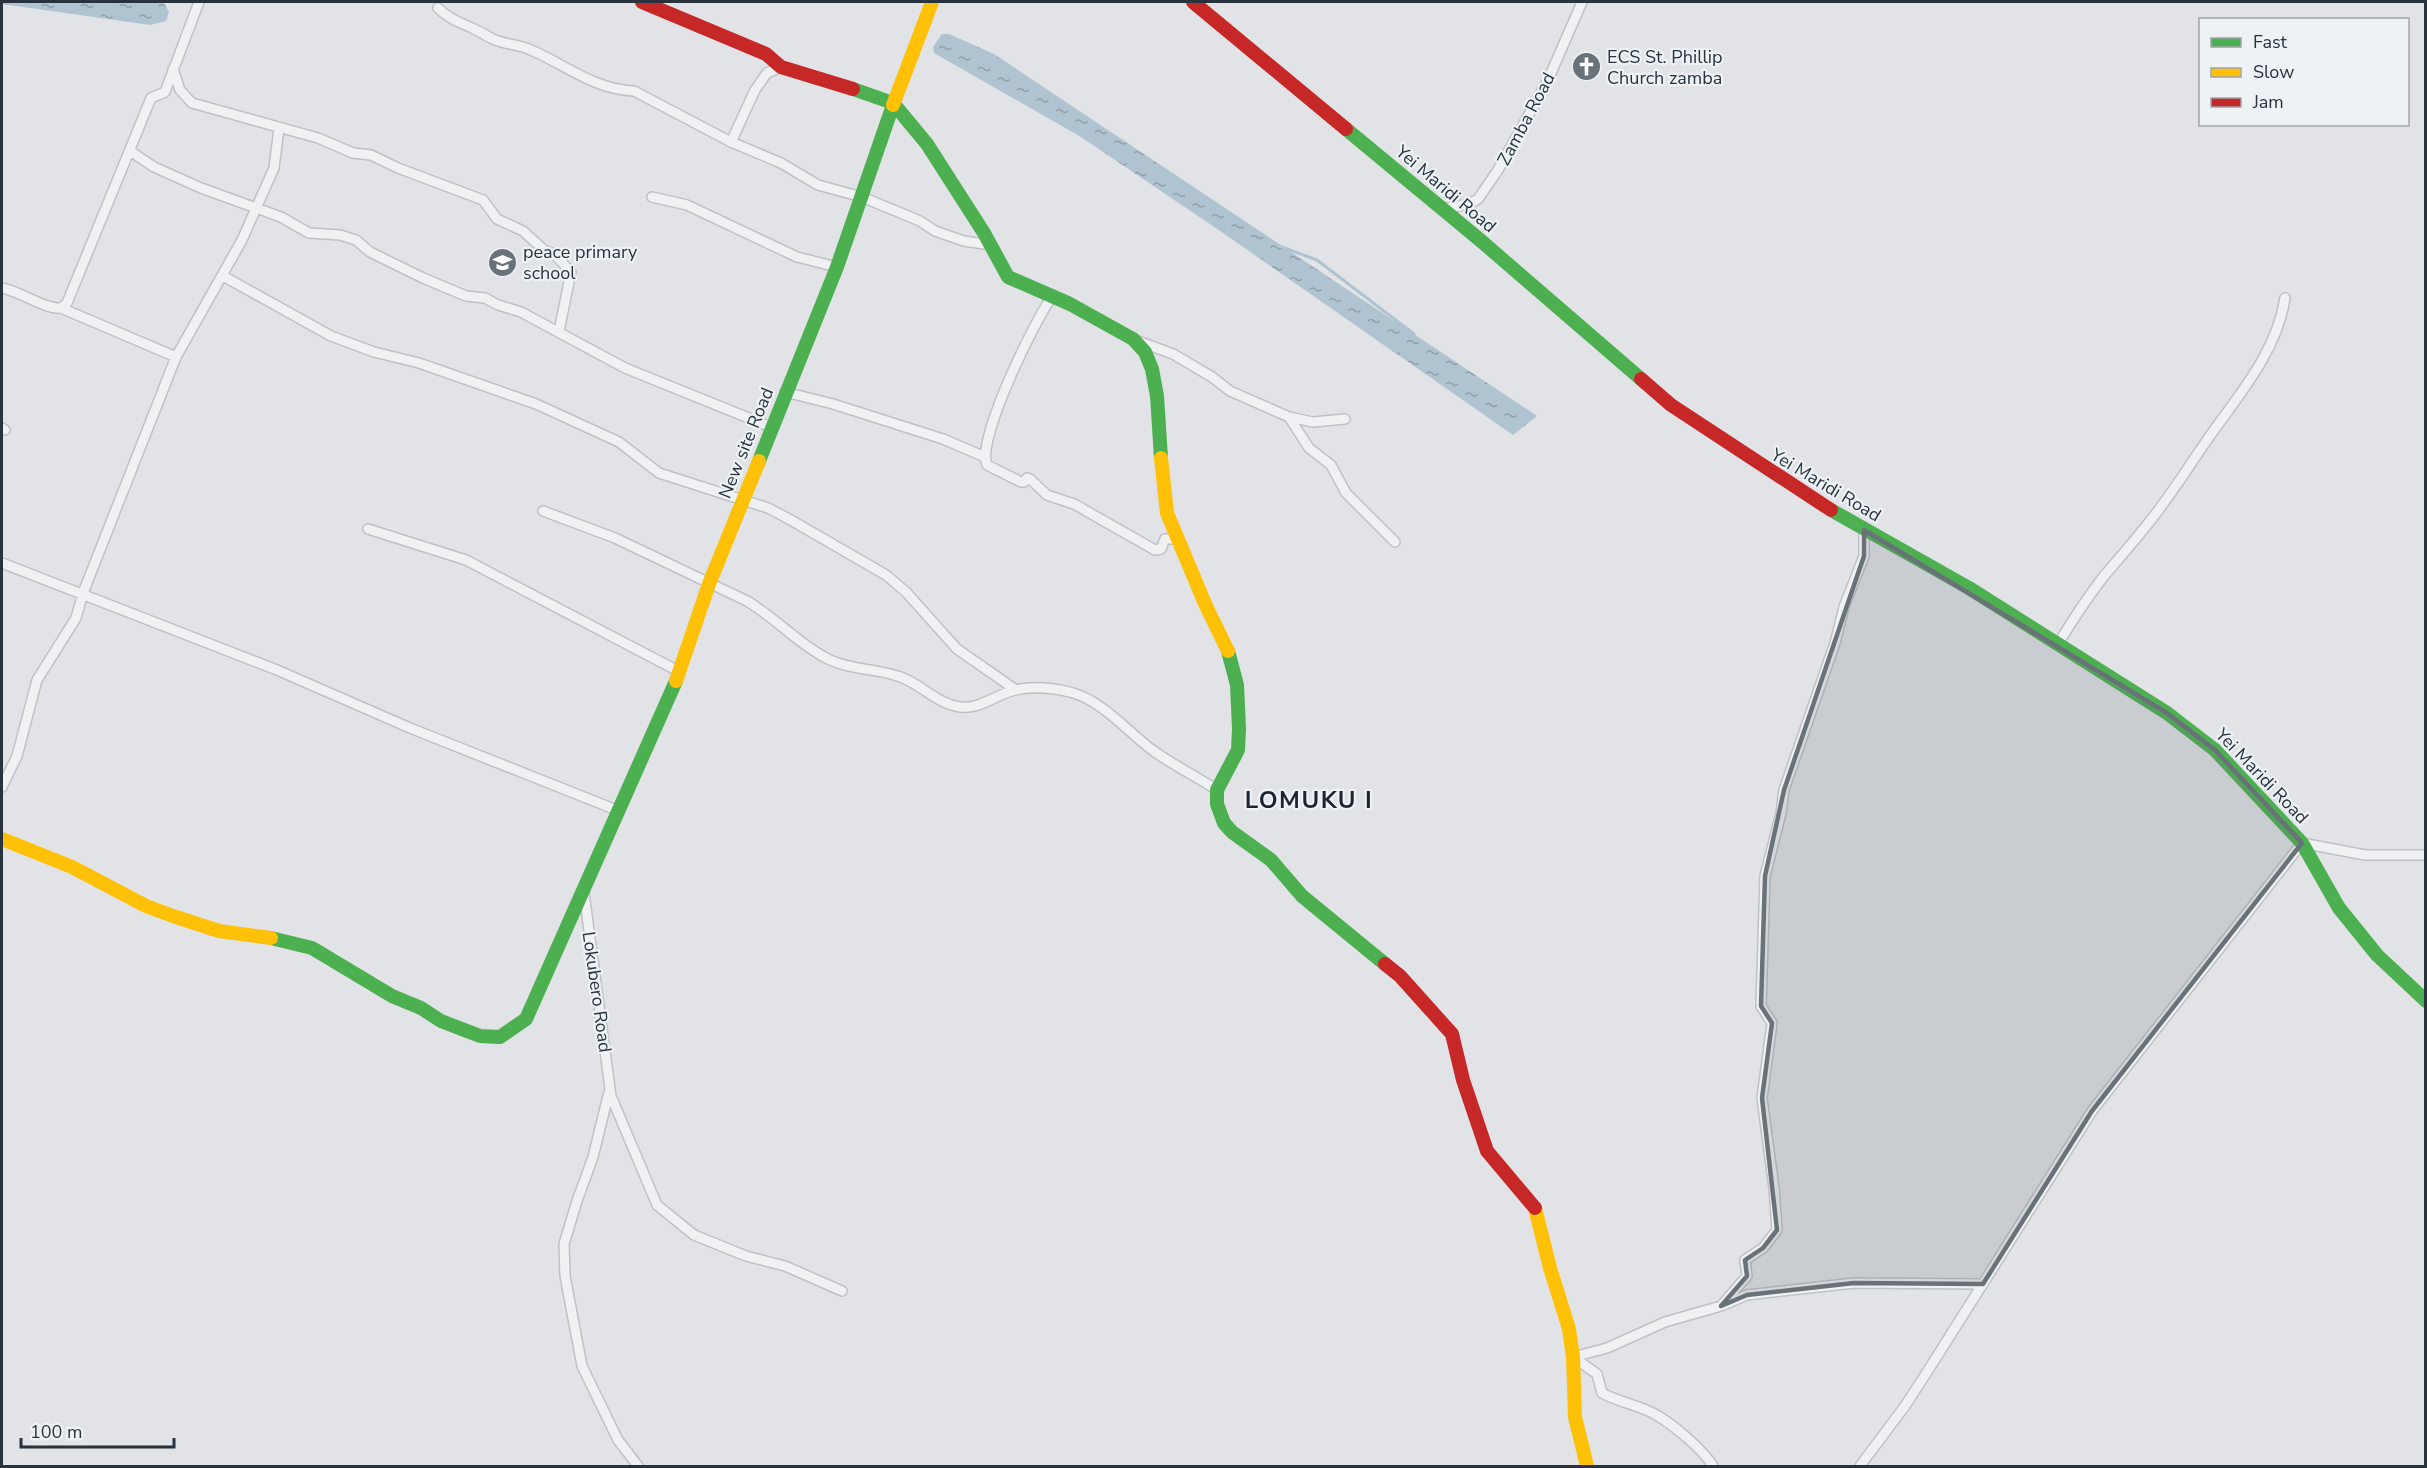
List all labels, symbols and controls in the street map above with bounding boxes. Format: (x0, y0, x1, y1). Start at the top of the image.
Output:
legend (2199, 18, 2409, 126)
text: Fast (2253, 30, 2288, 54)
place label: ECS St. Phillip Church zamba (1607, 45, 1722, 90)
church icon: ECS St. Phillip Church zamba (1570, 51, 1602, 83)
text: Slow (2253, 60, 2294, 84)
street label: Zamba Road (1491, 68, 1561, 170)
text: Jam (2252, 90, 2284, 114)
street label: Yei Maridi Road (1390, 139, 1501, 238)
place label: peace primary school (523, 240, 638, 285)
school or university icon: peace primary school (486, 246, 518, 278)
street label: New site Road (713, 384, 779, 502)
street label: Yei Maridi Road (1766, 442, 1886, 527)
street label: Yei Maridi Road (2209, 722, 2314, 829)
district label: LOMUKU I (1245, 784, 1373, 816)
street label: Lokubero Road (577, 930, 617, 1054)
scale bar (21, 1411, 174, 1449)
text: 100 m (30, 1420, 82, 1444)

